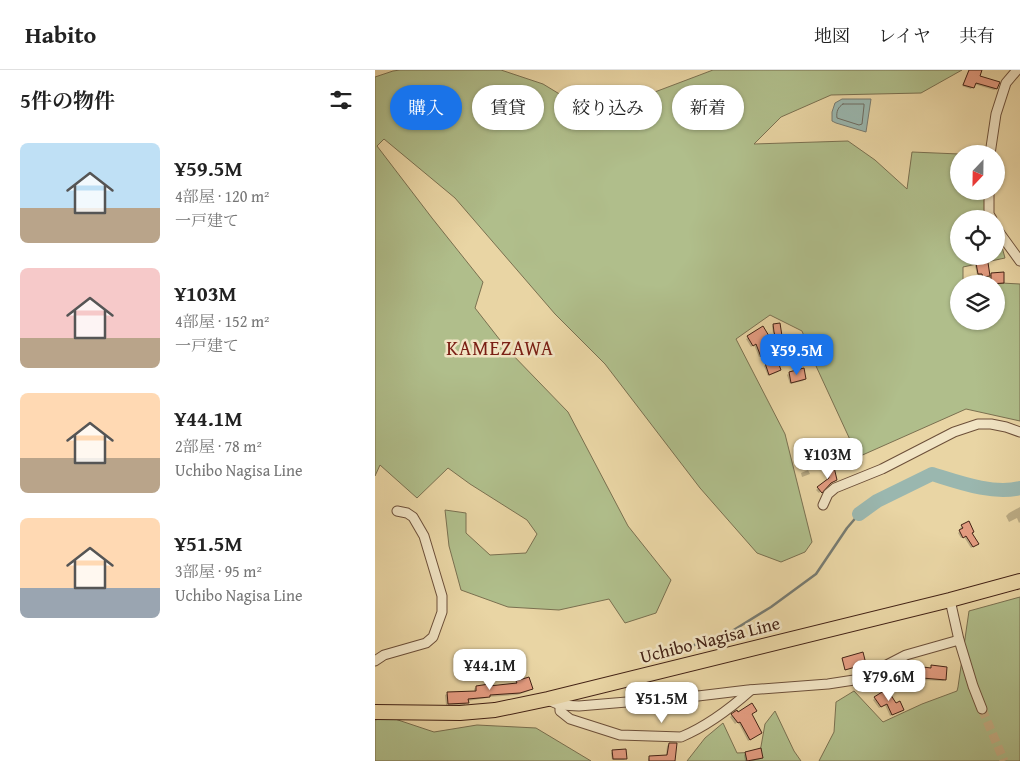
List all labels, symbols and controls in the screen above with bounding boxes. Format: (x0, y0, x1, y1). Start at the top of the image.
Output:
text: Habito (25, 17, 96, 52)
text: 地図 (814, 22, 850, 49)
text: レイヤ (878, 22, 931, 49)
text: 共有 (959, 22, 995, 49)
text: 5件の物件 (20, 85, 115, 116)
chip: 購入 (390, 85, 462, 130)
chip: 賃貸 (472, 85, 544, 130)
chip: 絞り込み (554, 85, 662, 130)
chip: 新着 (672, 85, 744, 130)
icon: filters (327, 86, 355, 114)
north arrow (950, 145, 1005, 200)
map controls (950, 145, 1005, 330)
text: ¥59.5M (175, 153, 243, 184)
icon: home (60, 163, 120, 223)
text: 4部屋 · 120 m² (175, 184, 270, 208)
text: 一戸建て (175, 208, 239, 232)
button: locate (950, 210, 1005, 265)
button: layers (950, 275, 1005, 330)
text: ¥103M (175, 278, 237, 309)
icon: home (60, 288, 120, 348)
text: 4部屋 · 152 m² (175, 309, 270, 333)
text: 一戸建て (175, 333, 239, 357)
district label: KAMEZAWA (446, 333, 554, 362)
pin: ¥59.5M (756, 334, 838, 376)
text: ¥59.5M (771, 338, 823, 362)
text: ¥44.1M (175, 403, 243, 434)
icon: home (60, 413, 120, 473)
text: 2部屋 · 78 m² (175, 434, 262, 458)
pin: ¥103M (793, 438, 863, 480)
text: ¥103M (805, 442, 851, 466)
text: Uchibo Nagisa Line (175, 458, 303, 482)
text: ¥51.5M (175, 528, 243, 559)
icon: home (60, 538, 120, 598)
text: 3部屋 · 95 m² (175, 559, 262, 583)
text: Uchibo Nagisa Line (175, 583, 303, 607)
street label: Uchibo Nagisa Line (637, 609, 783, 670)
pin: ¥44.1M (449, 648, 531, 691)
text: ¥44.1M (464, 653, 516, 677)
pin: ¥79.6M (848, 660, 930, 702)
text: ¥79.6M (863, 664, 915, 688)
pin: ¥51.5M (621, 682, 703, 724)
text: ¥51.5M (636, 686, 688, 710)

